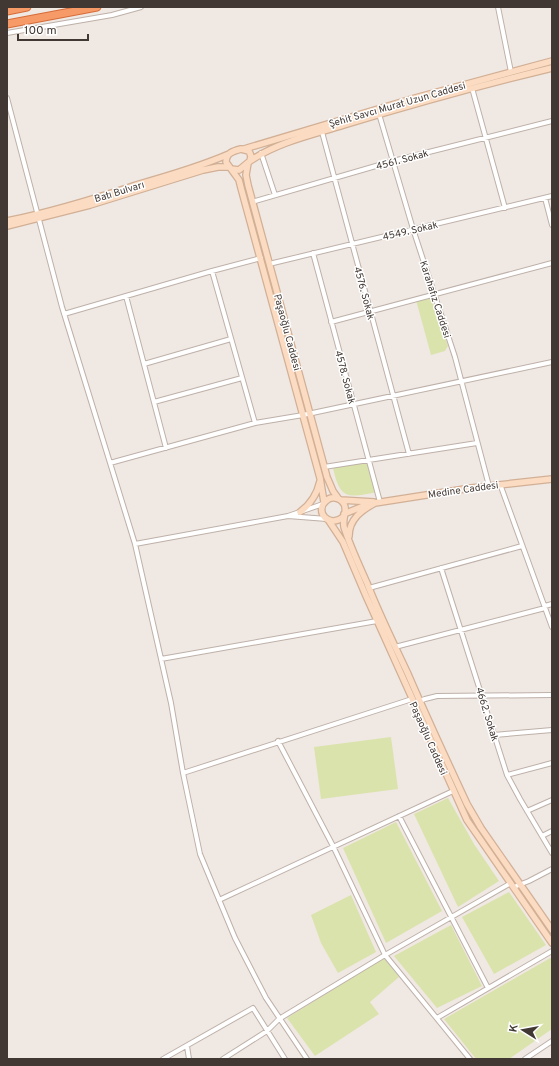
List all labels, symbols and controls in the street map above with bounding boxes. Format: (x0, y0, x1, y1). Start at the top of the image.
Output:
scale bar (18, 16, 88, 42)
text: 100 m (24, 23, 57, 39)
street label: Şehit Savcı Murat Uzun Caddesi (328, 80, 467, 131)
street label: 4561. Sokak (375, 147, 430, 174)
street label: Batı Bulvarı (93, 179, 146, 206)
street label: 4549. Sokak (381, 219, 439, 244)
street label: Karahafız Caddesi (416, 259, 453, 340)
street label: 4576. Sokak (350, 265, 377, 321)
street label: Paşaoğlu Caddesi (270, 293, 303, 372)
street label: 4578. Sokak (331, 349, 358, 406)
street label: Medine Caddesi (427, 479, 499, 502)
street label: 4662. Sokak (472, 686, 501, 743)
street label: Paşaoğlu Caddesi (406, 700, 450, 777)
north arrow (503, 1010, 543, 1050)
text: K (507, 1023, 522, 1033)

